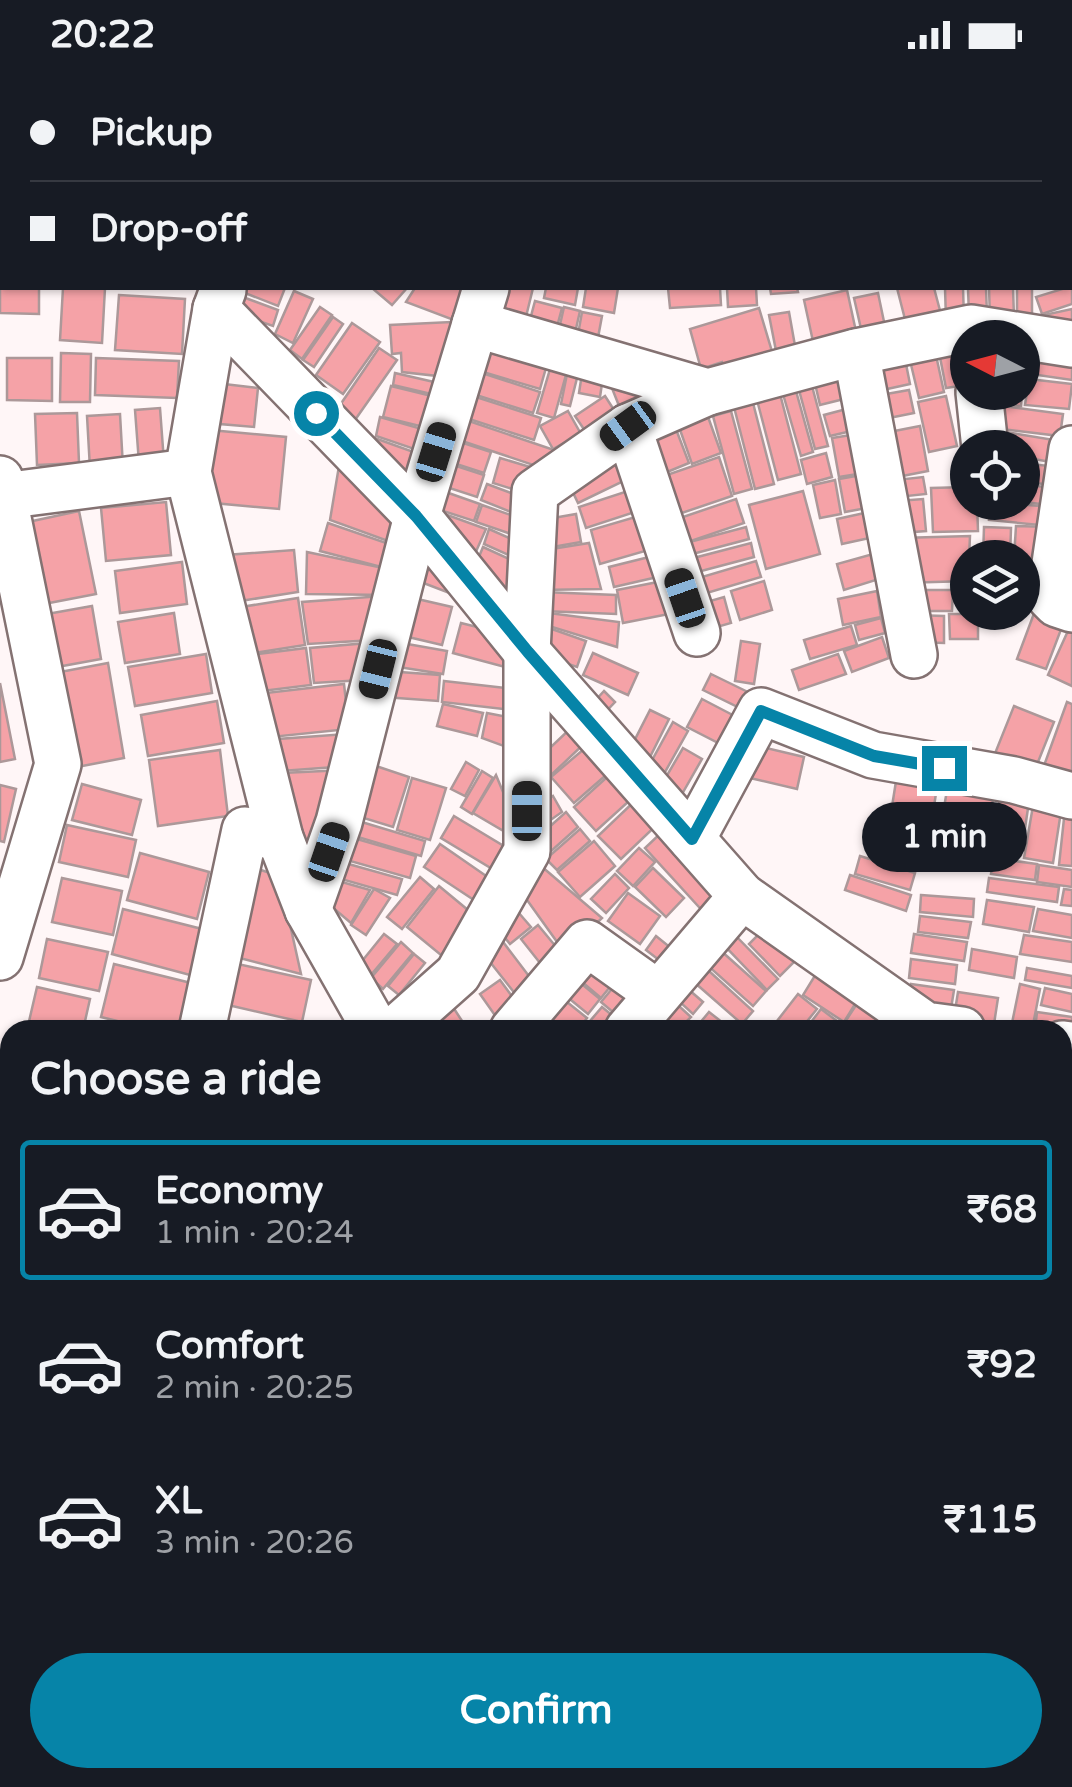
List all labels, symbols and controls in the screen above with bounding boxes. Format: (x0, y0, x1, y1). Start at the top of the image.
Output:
text: 20:22 (50, 12, 155, 58)
text: Pickup (90, 110, 213, 156)
text: Drop-off (90, 206, 247, 252)
north arrow (950, 320, 1040, 410)
map controls (950, 320, 1040, 630)
route start (294, 391, 339, 436)
car (595, 396, 661, 456)
car (413, 419, 459, 485)
button: locate (950, 430, 1040, 520)
button: layers (950, 540, 1040, 630)
car (661, 565, 709, 631)
car (356, 636, 400, 702)
route end (922, 746, 967, 791)
car (512, 781, 542, 841)
callout: 1 min (862, 803, 1026, 873)
text: 1 min (902, 818, 987, 856)
car (305, 819, 353, 885)
text: Choose a ride (30, 1053, 321, 1107)
icon: car (35, 1165, 125, 1255)
text: Economy (155, 1168, 323, 1214)
text: ₹68 (967, 1187, 1037, 1233)
text: 1 min · 20:24 (155, 1214, 354, 1252)
icon: car (35, 1320, 125, 1410)
text: Comfort (155, 1323, 304, 1369)
text: ₹92 (967, 1342, 1037, 1388)
text: 2 min · 20:25 (155, 1369, 354, 1407)
icon: car (35, 1475, 125, 1565)
text: XL (155, 1478, 202, 1524)
text: ₹115 (943, 1497, 1037, 1543)
text: 3 min · 20:26 (155, 1524, 354, 1562)
button: Confirm (30, 1653, 1042, 1768)

